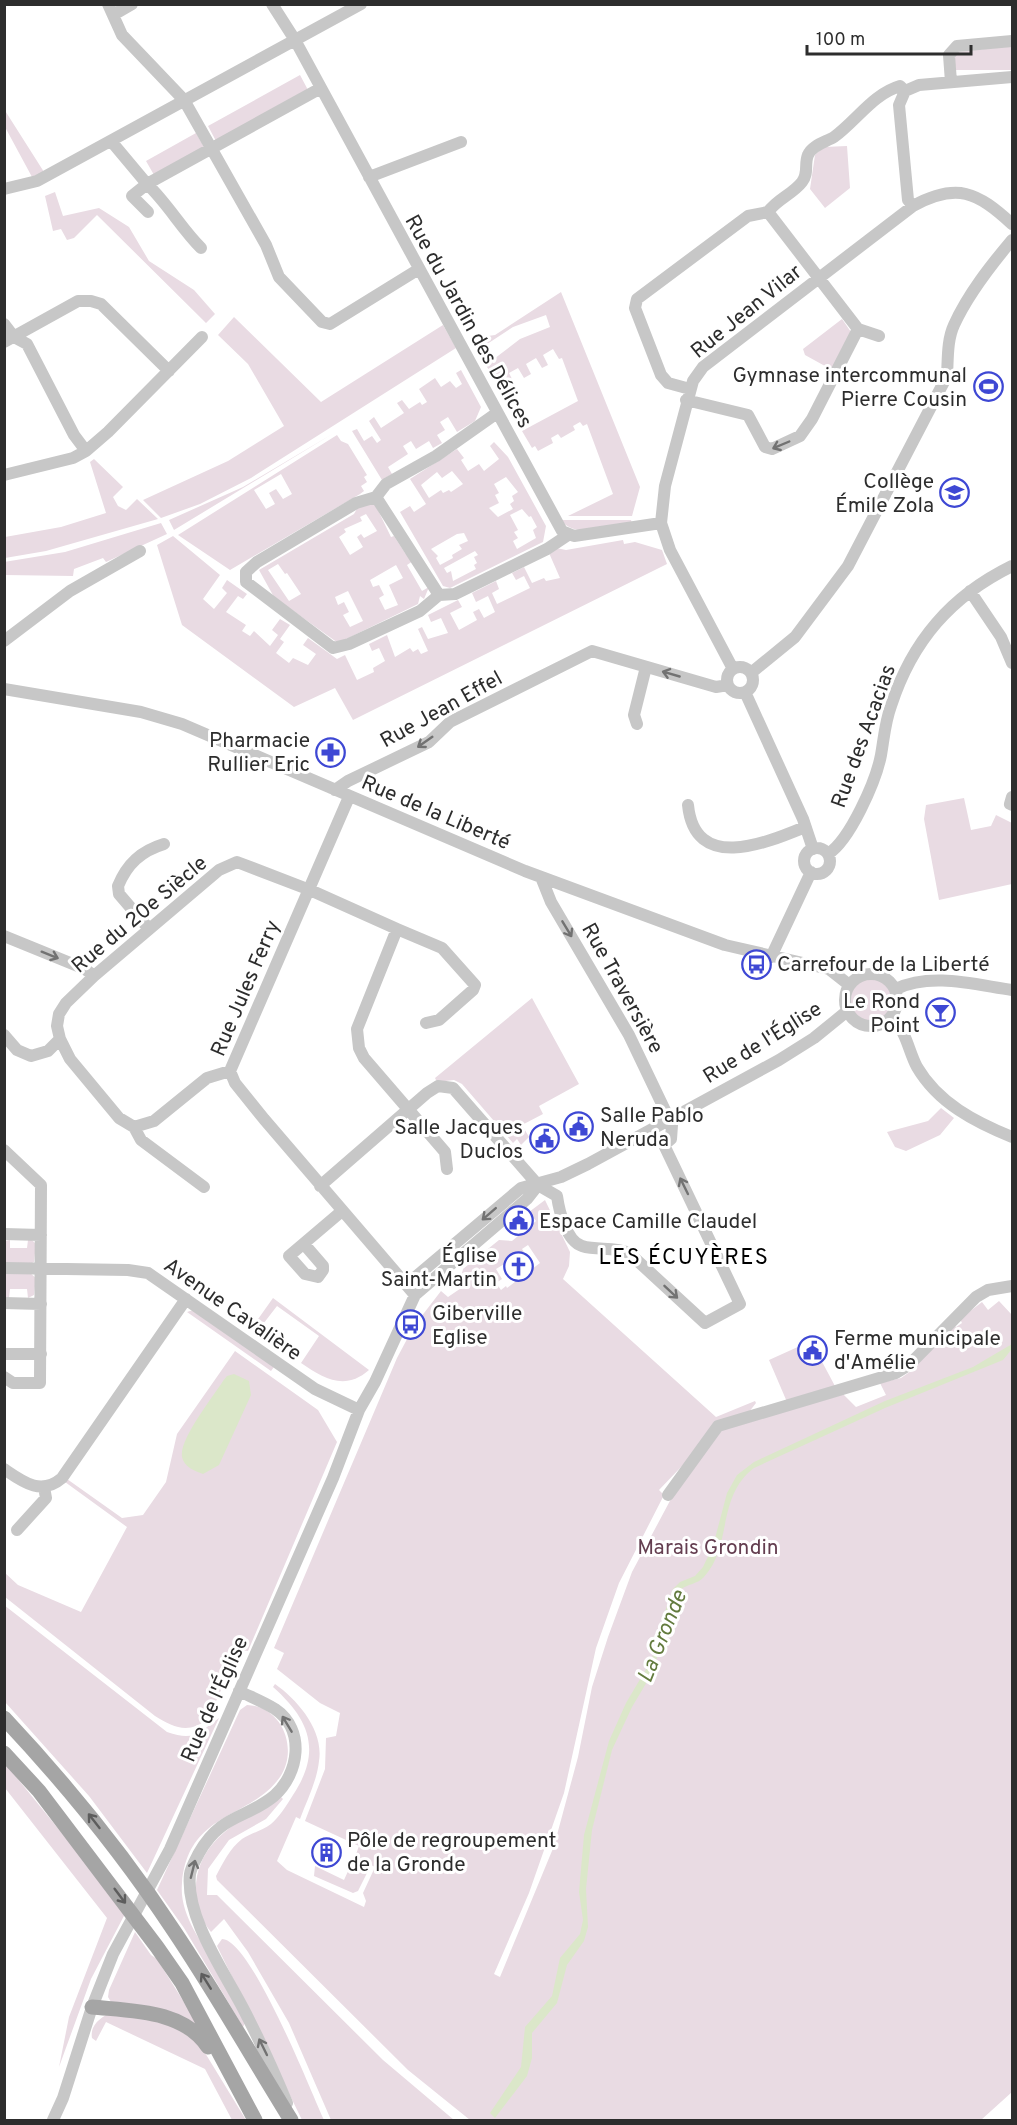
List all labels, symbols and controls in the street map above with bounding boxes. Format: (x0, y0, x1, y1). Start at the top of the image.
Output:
scale bar (807, 18, 970, 56)
text: 100 m (816, 29, 865, 52)
street label: Rue du Jardin des Délices (398, 210, 538, 433)
street label: Rue Jean Vilar (686, 259, 808, 365)
place label: Gymnase intercommunal Pierre Cousin (732, 363, 967, 414)
sports icon: Gymnase intercommunal Pierre Cousin (972, 371, 1004, 403)
one-way arrow (772, 440, 790, 451)
place label: Collège Émile Zola (835, 469, 934, 520)
school or university icon: Collège Émile Zola (939, 477, 971, 509)
street label: Rue des Acacias (826, 661, 903, 812)
street label: Rue Jean Effel (376, 666, 508, 755)
one-way arrow (662, 668, 681, 679)
place label: Pharmacie Rullier Eric (207, 728, 310, 779)
pharmacy icon: Pharmacie Rullier Eric (315, 736, 347, 768)
one-way arrow (417, 736, 434, 749)
street label: Rue de la Liberté (357, 770, 514, 857)
street label: Rue du 20e Siècle (66, 850, 213, 980)
street label: Rue Jules Ferry (206, 916, 287, 1061)
street label: Rue Traversière (575, 919, 669, 1059)
one-way arrow (562, 920, 574, 937)
bus stop icon: Carrefour de la Liberté (740, 948, 772, 980)
one-way arrow (40, 950, 59, 961)
place label: Carrefour de la Liberté (777, 952, 990, 979)
place label: Le Rond Point (843, 989, 920, 1040)
street label: Rue de l'Église (698, 995, 827, 1091)
bar icon: Le Rond Point (925, 997, 957, 1029)
place label: Salle Pablo Neruda (600, 1103, 704, 1154)
public building icon: Salle Pablo Neruda (563, 1111, 595, 1143)
place label: Salle Jacques Duclos (394, 1115, 523, 1166)
public building icon: Salle Jacques Duclos (528, 1123, 560, 1155)
one-way arrow (678, 1178, 689, 1196)
public building icon: Espace Camille Claudel (502, 1205, 534, 1237)
one-way arrow (481, 1207, 497, 1220)
place label: Espace Camille Claudel (539, 1209, 757, 1236)
place label: Église Saint-Martin (381, 1242, 497, 1294)
district label: LES ÉCUYÈRES (599, 1243, 769, 1272)
church icon: Église Saint-Martin (502, 1251, 534, 1283)
street label: Avenue Cavalière (158, 1253, 306, 1368)
one-way arrow (664, 1285, 679, 1299)
place label: Giberville Eglise (432, 1301, 522, 1352)
bus stop icon: Giberville Eglise (395, 1309, 427, 1341)
place label: Ferme municipale d'Amélie (834, 1326, 1001, 1377)
public building icon: Ferme municipale d'Amélie (797, 1334, 829, 1366)
park label: Marais Grondin (637, 1535, 779, 1562)
water label: La Gronde (633, 1586, 694, 1687)
street label: Rue de l'Église (175, 1632, 255, 1767)
one-way arrow (281, 1716, 293, 1733)
one-way arrow (87, 1813, 100, 1829)
place label: Pôle de regroupement de la Gronde (347, 1828, 556, 1879)
building icon: Pôle de regroupement de la Gronde (310, 1836, 342, 1868)
one-way arrow (187, 1860, 199, 1879)
one-way arrow (114, 1888, 126, 1904)
one-way arrow (200, 1972, 213, 1989)
one-way arrow (257, 2039, 268, 2057)

